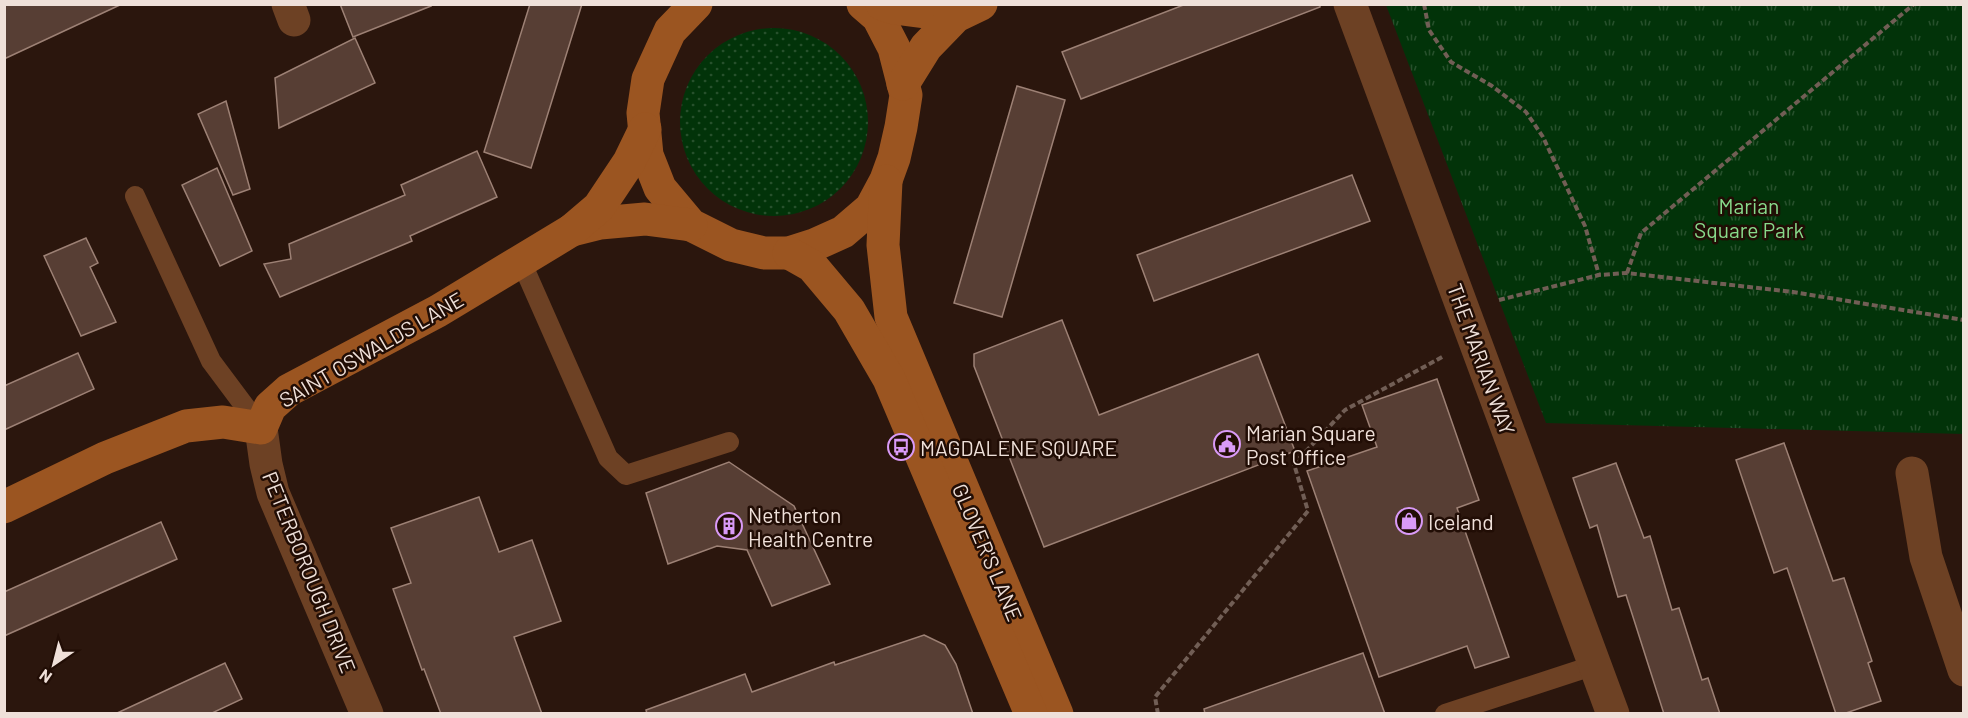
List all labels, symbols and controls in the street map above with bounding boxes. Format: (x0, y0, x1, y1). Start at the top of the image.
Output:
park label: Marian Square Park (1694, 193, 1804, 242)
street label: THE MARIAN WAY (1443, 280, 1521, 438)
street label: SAINT OSWALDS LANE (274, 286, 468, 412)
place label: Marian Square Post Office (1246, 420, 1376, 469)
public building icon: Marian Square Post Office (1212, 429, 1242, 459)
bus stop icon: MAGDALENE SQUARE (886, 432, 916, 462)
place label: MAGDALENE SQUARE (920, 435, 1117, 460)
street label: PETERBOROUGH DRIVE (258, 468, 362, 676)
street label: GLOVER'S LANE (948, 480, 1028, 624)
place label: Netherton Health Centre (748, 502, 873, 551)
shop icon: Iceland (1394, 506, 1424, 536)
place label: Iceland (1428, 509, 1494, 534)
building icon: Netherton Health Centre (714, 511, 744, 541)
north arrow (24, 634, 84, 694)
text: N (35, 666, 55, 688)

